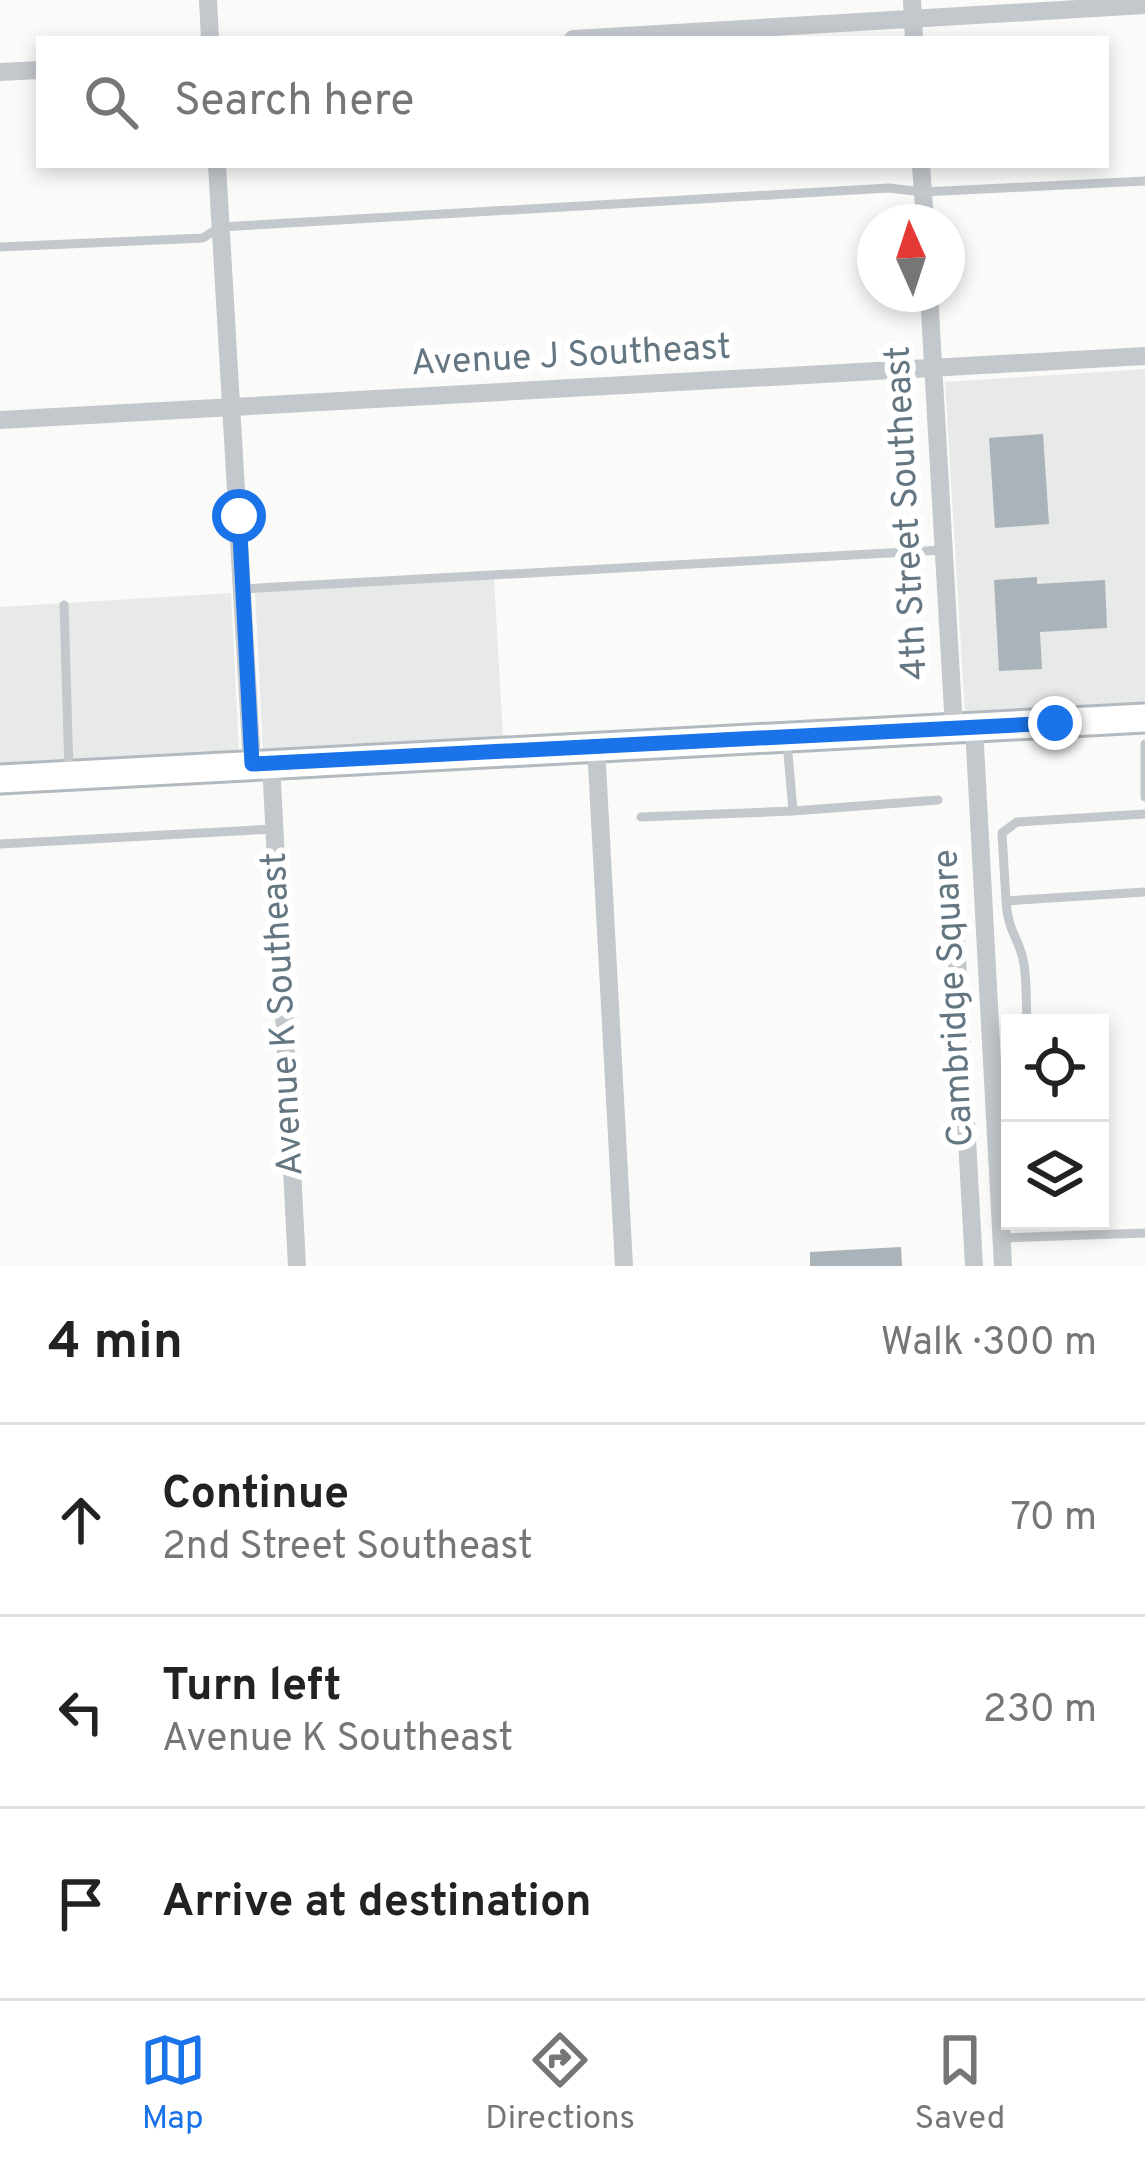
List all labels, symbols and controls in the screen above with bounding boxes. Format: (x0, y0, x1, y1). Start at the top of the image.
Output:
search box (36, 36, 1109, 168)
icon: search (78, 69, 144, 135)
text: Search here (174, 74, 414, 131)
north arrow (857, 204, 965, 312)
street label: Avenue J Southeast (410, 326, 732, 388)
street label: 4th Street Southeast (876, 345, 940, 681)
route start (212, 489, 266, 543)
route end (1028, 696, 1082, 750)
street label: Cambridge Square (924, 848, 986, 1148)
street label: Avenue K Southeast (253, 851, 315, 1177)
map controls (1001, 1014, 1109, 1230)
button: locate (1001, 1014, 1109, 1122)
button: layers (1001, 1122, 1109, 1230)
text: 4 min (48, 1312, 183, 1377)
text: Walk · 300 m (880, 1320, 1097, 1369)
text: Continue (162, 1467, 349, 1524)
icon: ahead (48, 1487, 114, 1553)
text: 70 m (1011, 1495, 1097, 1544)
text: 2nd Street Southeast (162, 1524, 533, 1573)
text: Turn left (162, 1659, 341, 1716)
icon: left (48, 1679, 114, 1745)
text: 230 m (983, 1687, 1097, 1736)
text: Avenue K Southeast (162, 1716, 513, 1765)
icon: arrive (48, 1871, 114, 1937)
text: Arrive at destination (162, 1875, 592, 1932)
tab: Map (140, 2027, 206, 2141)
tab: Directions (485, 2027, 635, 2141)
tab: Saved (915, 2027, 1005, 2141)

